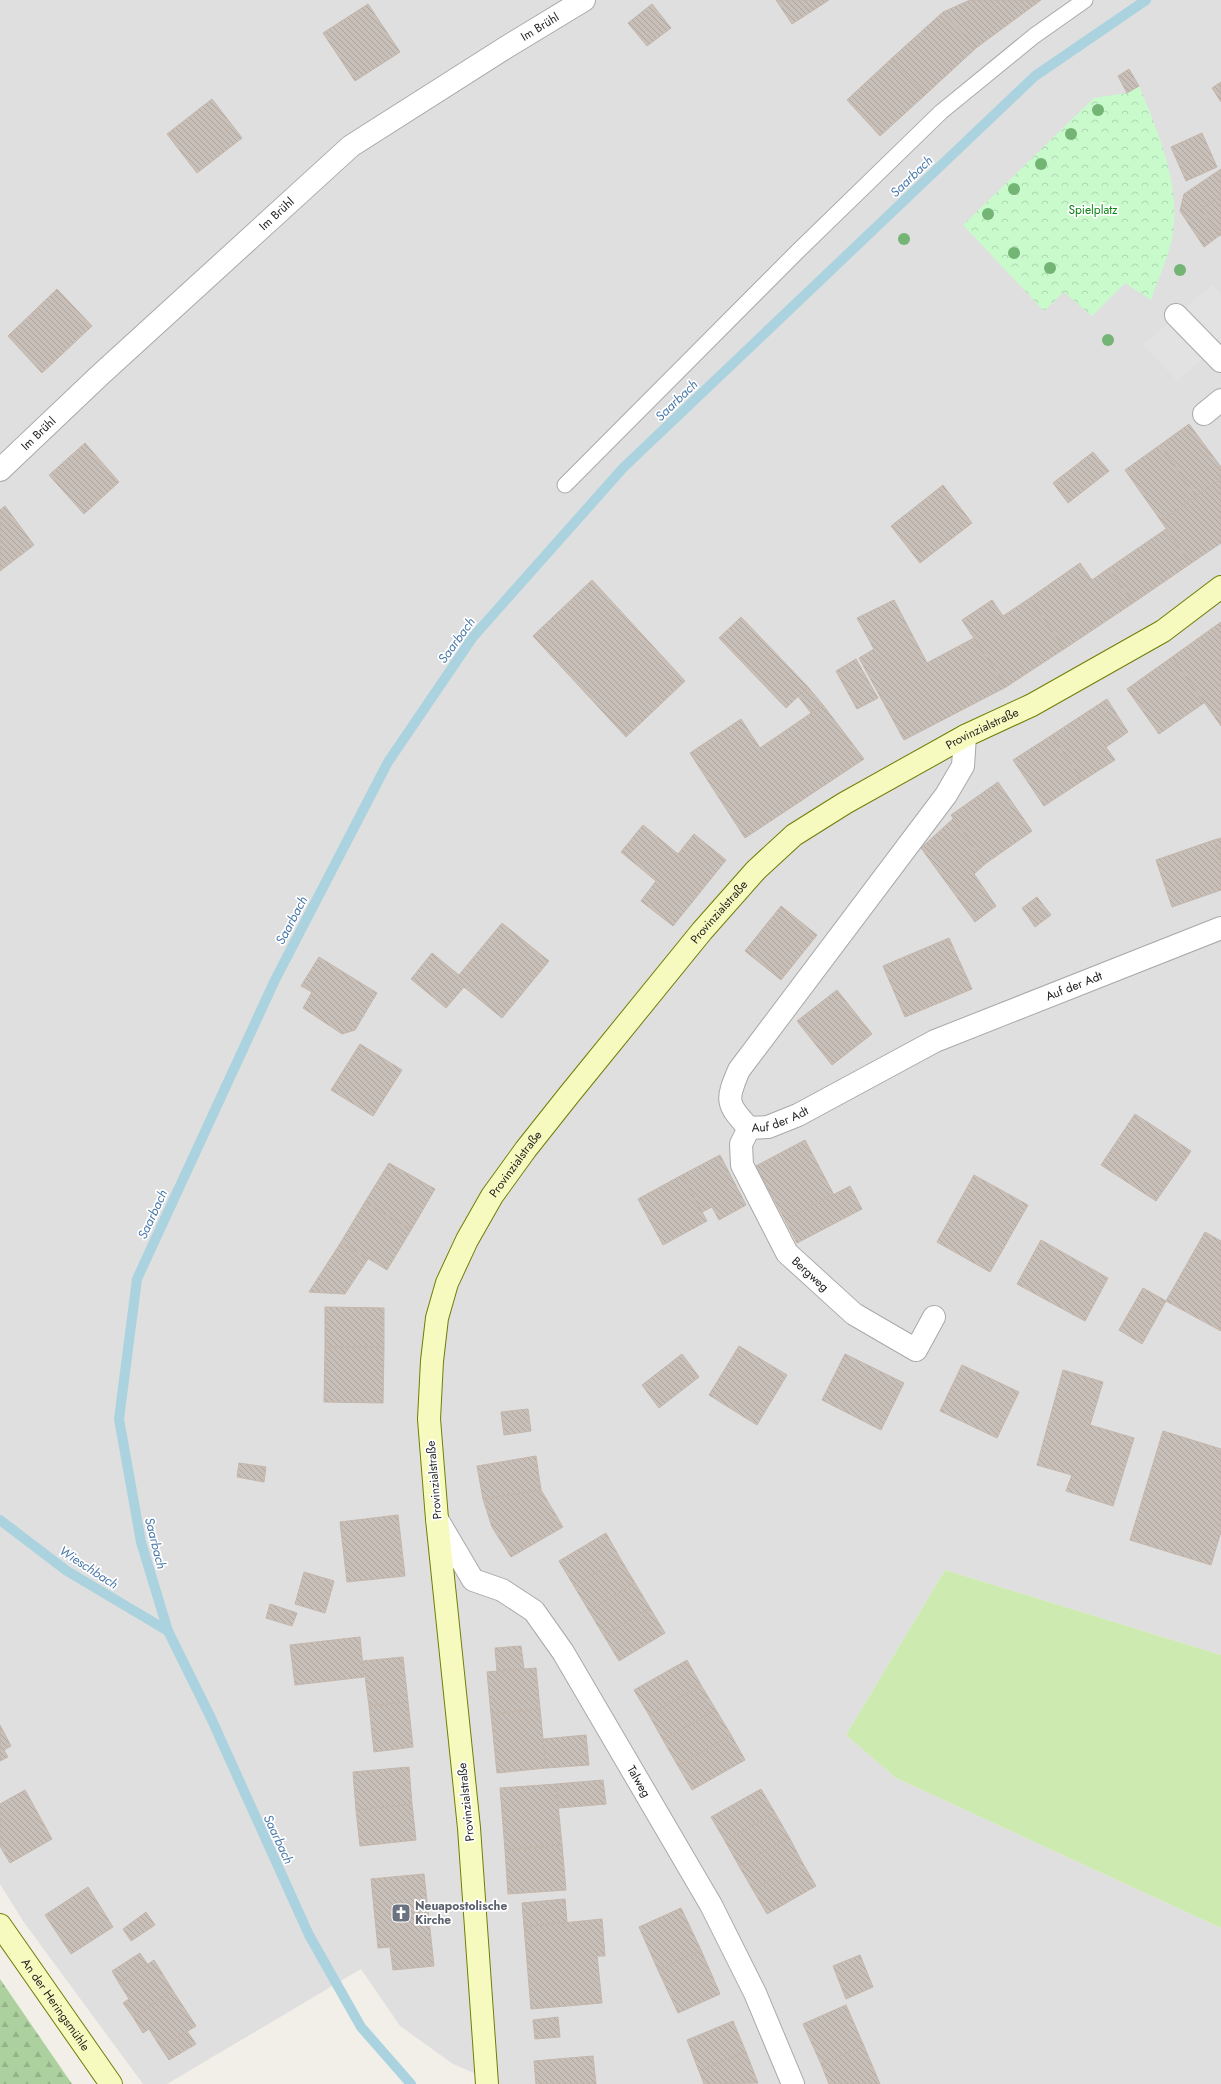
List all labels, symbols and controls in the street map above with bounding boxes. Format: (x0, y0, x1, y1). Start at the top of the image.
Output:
street label: Im Brühl (517, 8, 563, 45)
water label: Saarbach (886, 151, 937, 201)
street label: Im Brühl (255, 193, 298, 235)
park label: Spielplatz (1068, 201, 1118, 219)
water label: Saarbach (651, 375, 702, 425)
street label: Im Brühl (17, 412, 60, 455)
water label: Saarbach (433, 613, 480, 667)
street label: Provinzialstraße (942, 703, 1022, 754)
street label: Provinzialstraße (686, 876, 752, 948)
water label: Saarbach (271, 892, 312, 948)
street label: Auf der Adt (1043, 967, 1105, 1005)
street label: Auf der Adt (751, 1102, 812, 1137)
street label: Provinzialstraße (485, 1127, 546, 1201)
water label: Saarbach (133, 1186, 172, 1242)
street label: Bergweg (788, 1252, 833, 1296)
street label: Provinzialstraße (422, 1440, 446, 1520)
water label: Saarbach (140, 1515, 171, 1571)
water label: Wieschbach (55, 1541, 122, 1594)
street label: Provinzialstraße (453, 1762, 479, 1842)
street label: Talweg (622, 1762, 655, 1801)
water label: Saarbach (259, 1811, 298, 1867)
place label: Neuapostolische Kirche (415, 1897, 507, 1929)
church icon: Neuapostolische Kirche (390, 1902, 412, 1924)
street label: An der Heringsmühle (17, 1954, 94, 2055)

